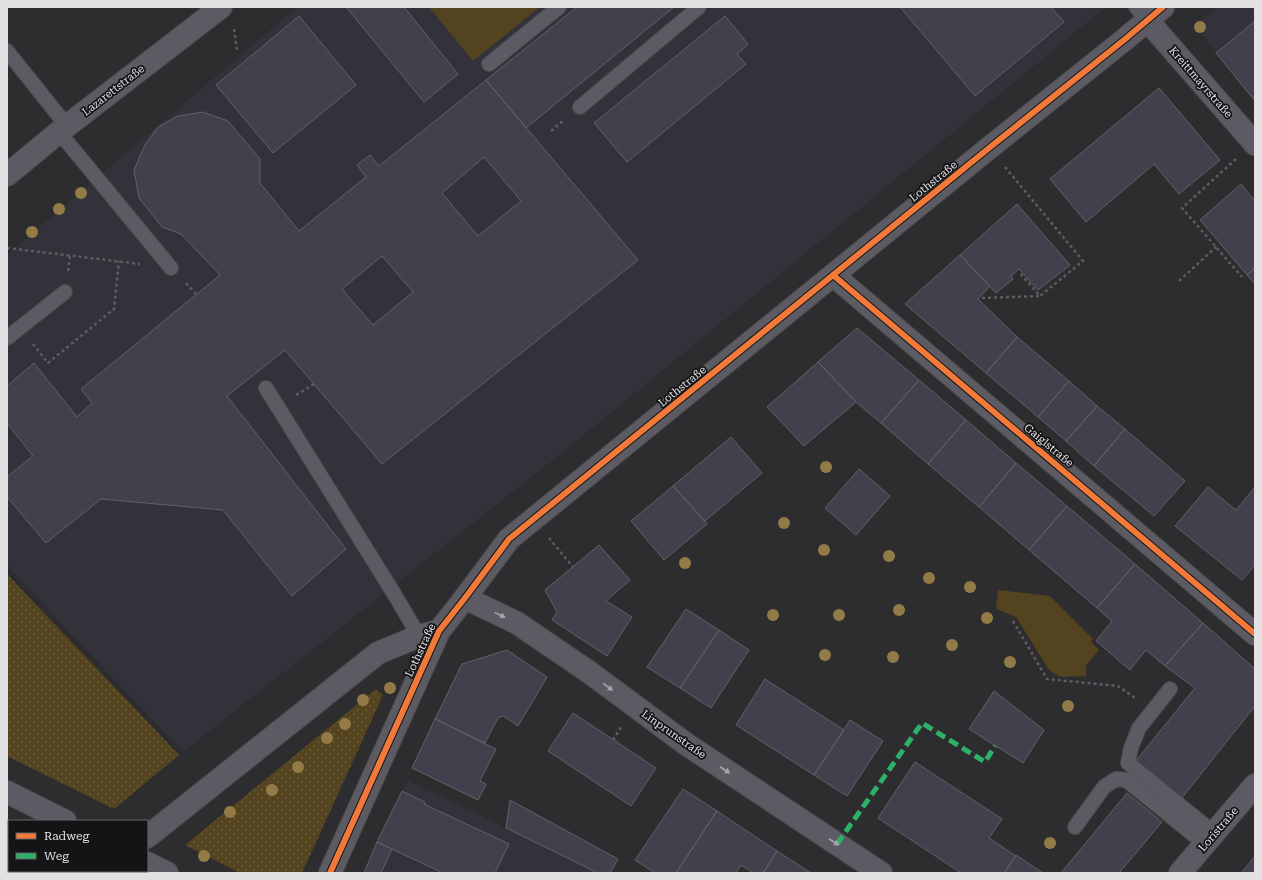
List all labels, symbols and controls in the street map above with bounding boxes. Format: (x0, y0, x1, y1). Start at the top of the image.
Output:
street label: Kreittmayrstraße (1166, 44, 1235, 120)
street label: Lazarettstraße (80, 62, 147, 119)
street label: Lothstraße (907, 158, 960, 205)
street label: Lothstraße (656, 363, 709, 410)
street label: Gaiglstraße (1021, 421, 1076, 470)
one-way arrow (494, 612, 506, 618)
street label: Lothstraße (402, 621, 438, 679)
one-way arrow (603, 683, 614, 691)
street label: Linprunstraße (639, 707, 708, 761)
one-way arrow (720, 767, 731, 774)
street label: Loristraße (1196, 804, 1241, 854)
legend (8, 820, 148, 872)
text: Radweg (44, 829, 90, 843)
one-way arrow (829, 838, 839, 846)
text: Weg (44, 849, 69, 863)

